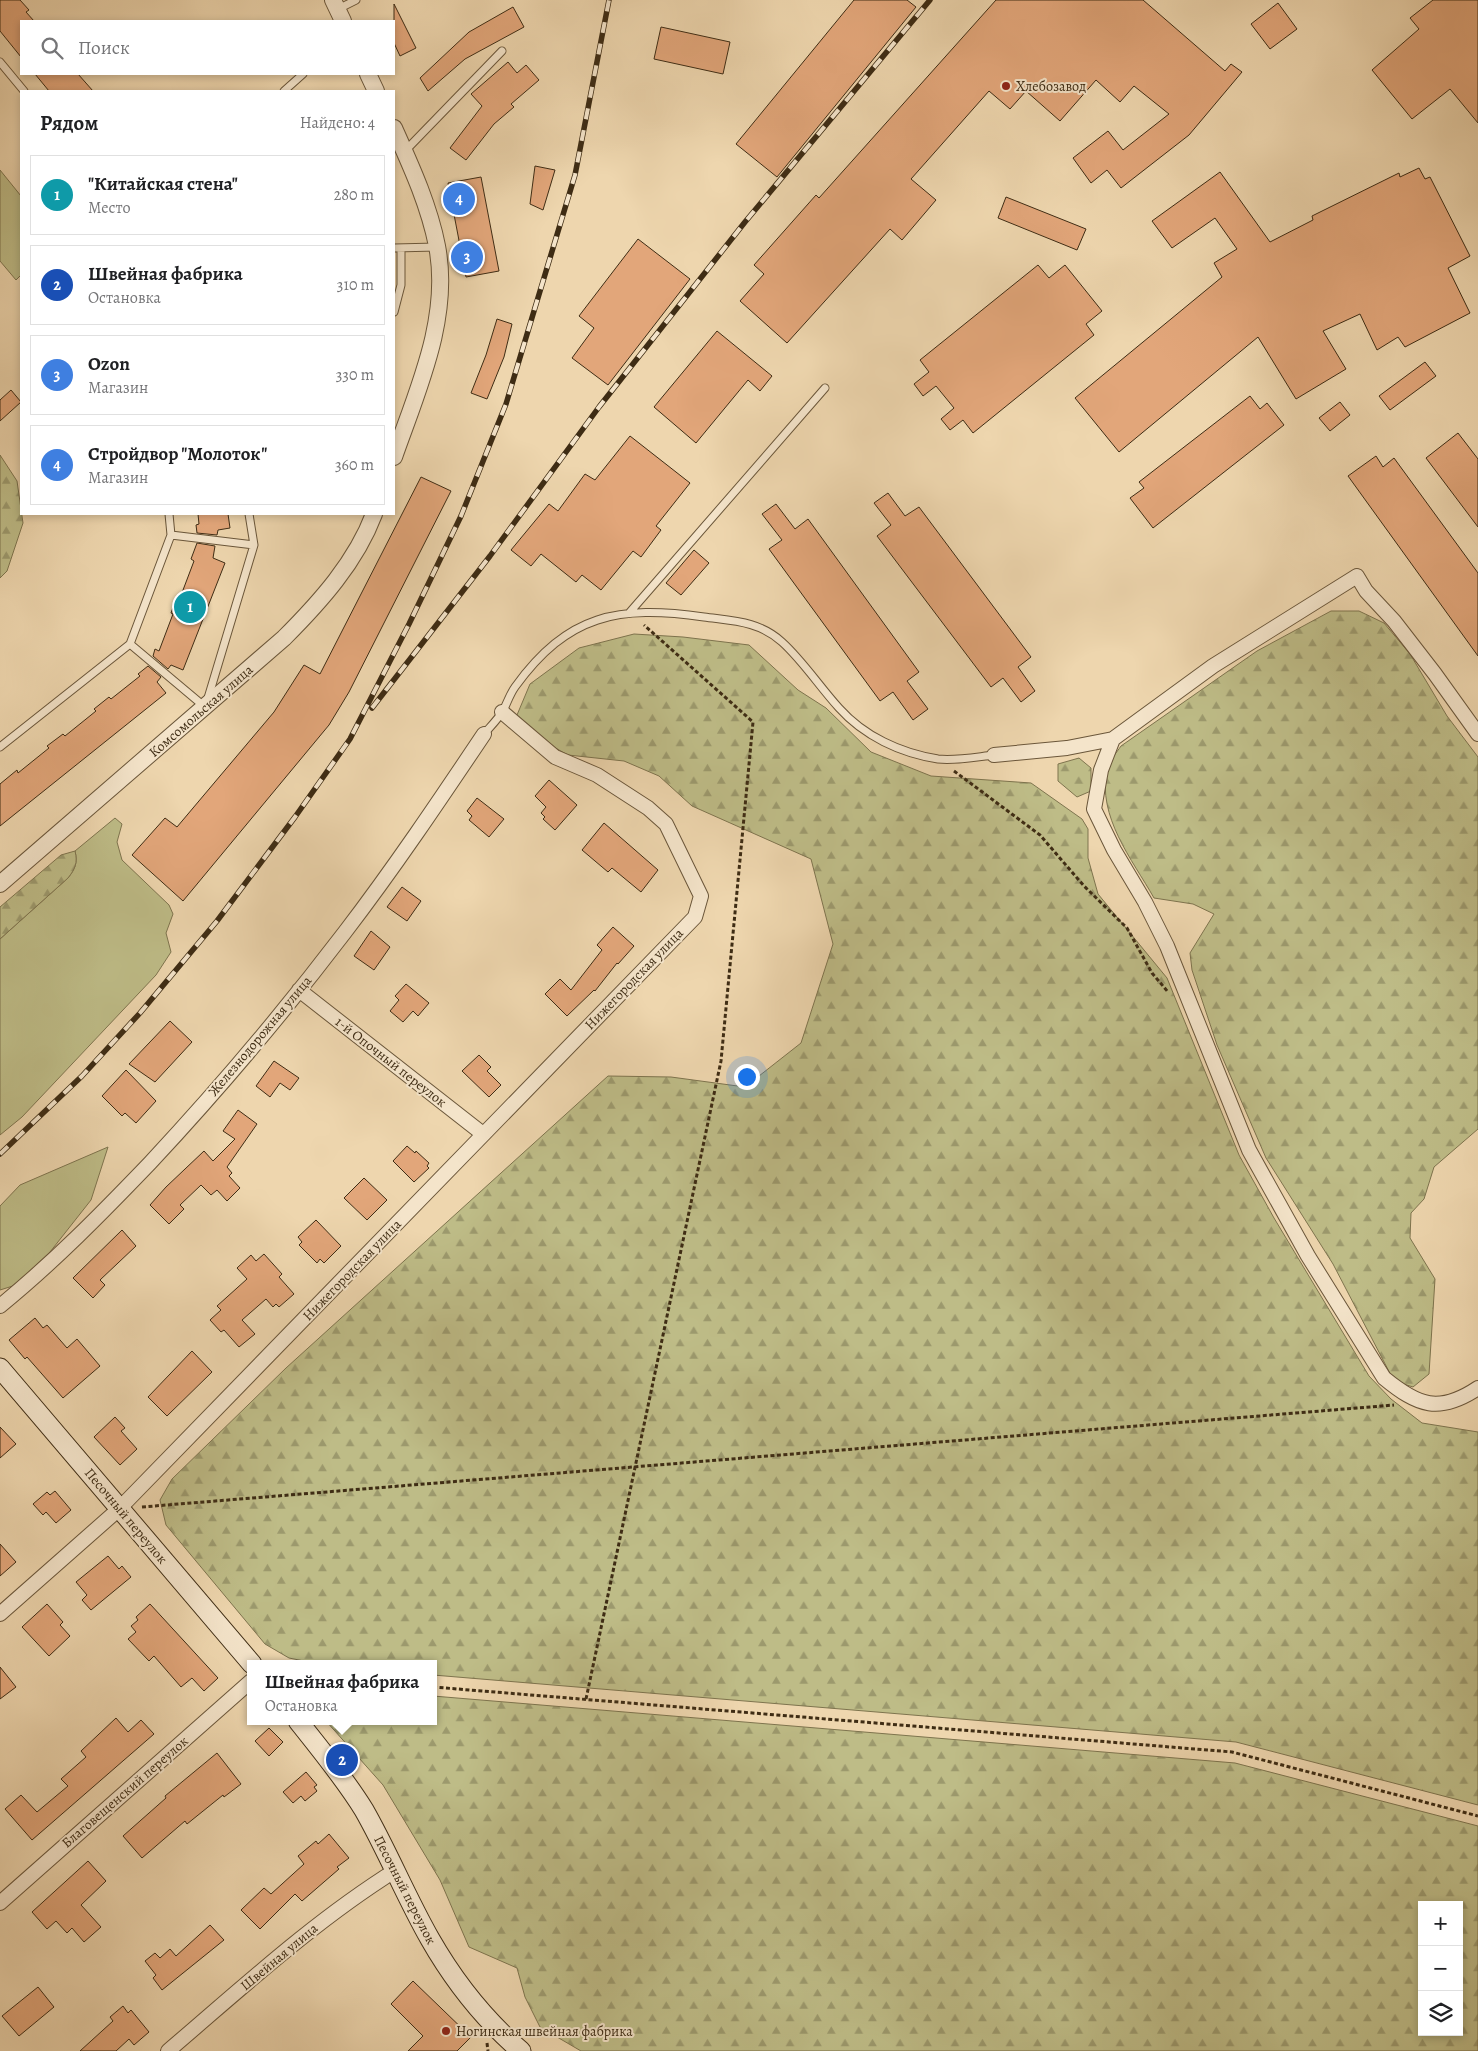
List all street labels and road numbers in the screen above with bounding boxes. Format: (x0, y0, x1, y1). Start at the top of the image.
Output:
street label: Комсомольская улица (145, 660, 258, 762)
street label: Нижегородская улица (581, 924, 688, 1034)
street label: Железнодорожная улица (204, 971, 316, 1100)
street label: 1-й Опочный переулок (331, 1012, 451, 1112)
street label: Нижегородская улица (299, 1215, 406, 1325)
street label: Песочный переулок (80, 1464, 172, 1568)
street label: Благовещенский переулок (58, 1732, 192, 1852)
street label: Песочный переулок (369, 1832, 441, 1948)
street label: Швейная улица (236, 1919, 322, 1995)

